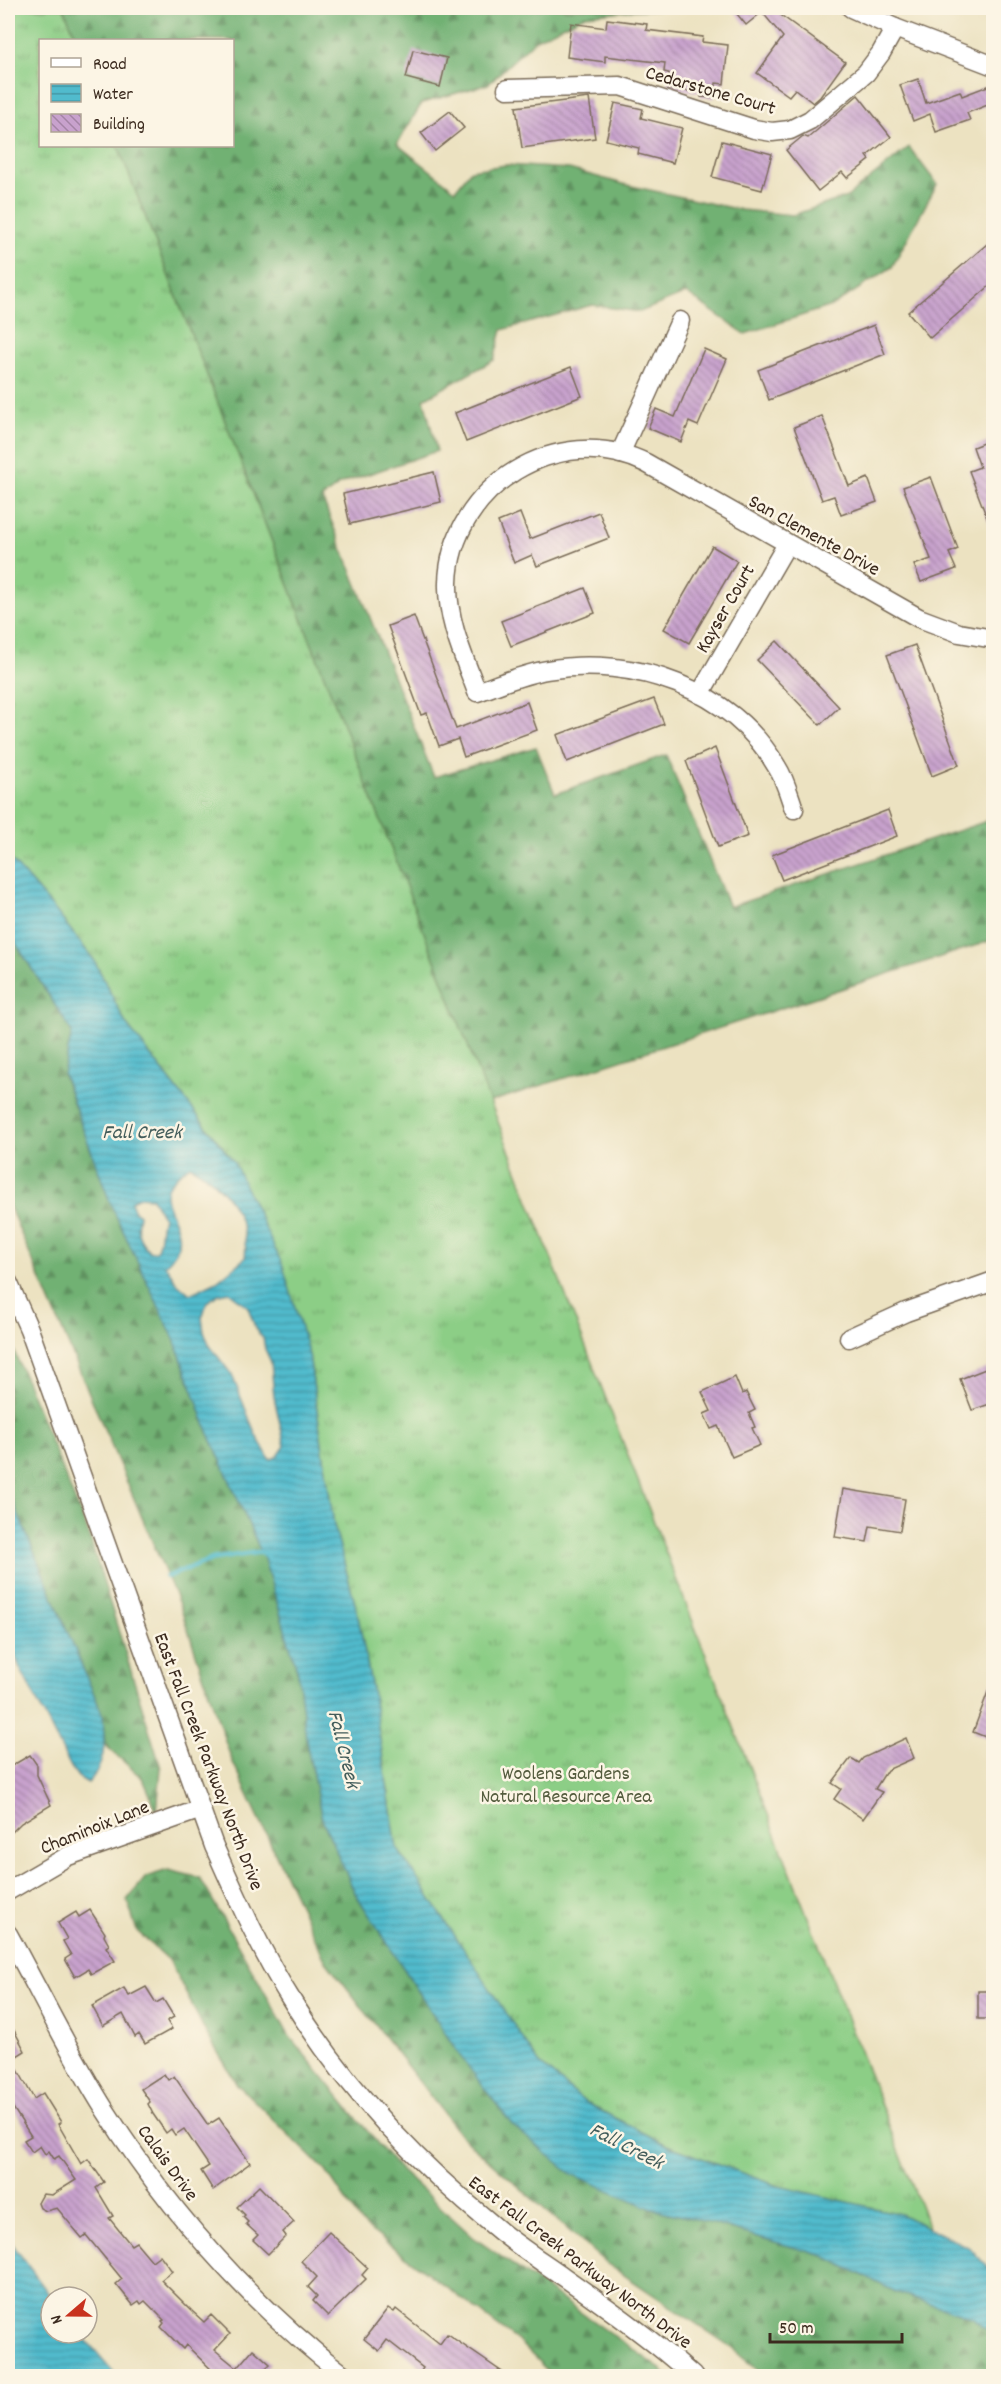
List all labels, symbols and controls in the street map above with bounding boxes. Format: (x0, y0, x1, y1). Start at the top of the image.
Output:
legend (39, 39, 234, 147)
text: Road (93, 53, 127, 78)
street label: Cedarstone Court (642, 60, 779, 124)
text: Water (93, 83, 133, 108)
text: Building (93, 113, 145, 138)
street label: San Clemente Drive (743, 489, 885, 584)
street label: Kayser Court (690, 560, 763, 659)
water label: Fall Creek (102, 1119, 184, 1149)
street label: East Fall Creek Parkway North Drive (145, 1629, 269, 1895)
water label: Fall Creek (318, 1708, 367, 1794)
park label: Woolens Gardens Natural Resource Area (480, 1761, 652, 1812)
street label: Chaminoix Lane (36, 1794, 154, 1863)
water label: Fall Creek (584, 2116, 670, 2180)
street label: Calais Drive (129, 2120, 204, 2208)
street label: East Fall Creek Parkway North Drive (461, 2170, 697, 2357)
north arrow (39, 2285, 99, 2345)
scale bar (770, 2306, 902, 2344)
text: N (45, 2312, 69, 2327)
text: 50 m (779, 2317, 814, 2342)

